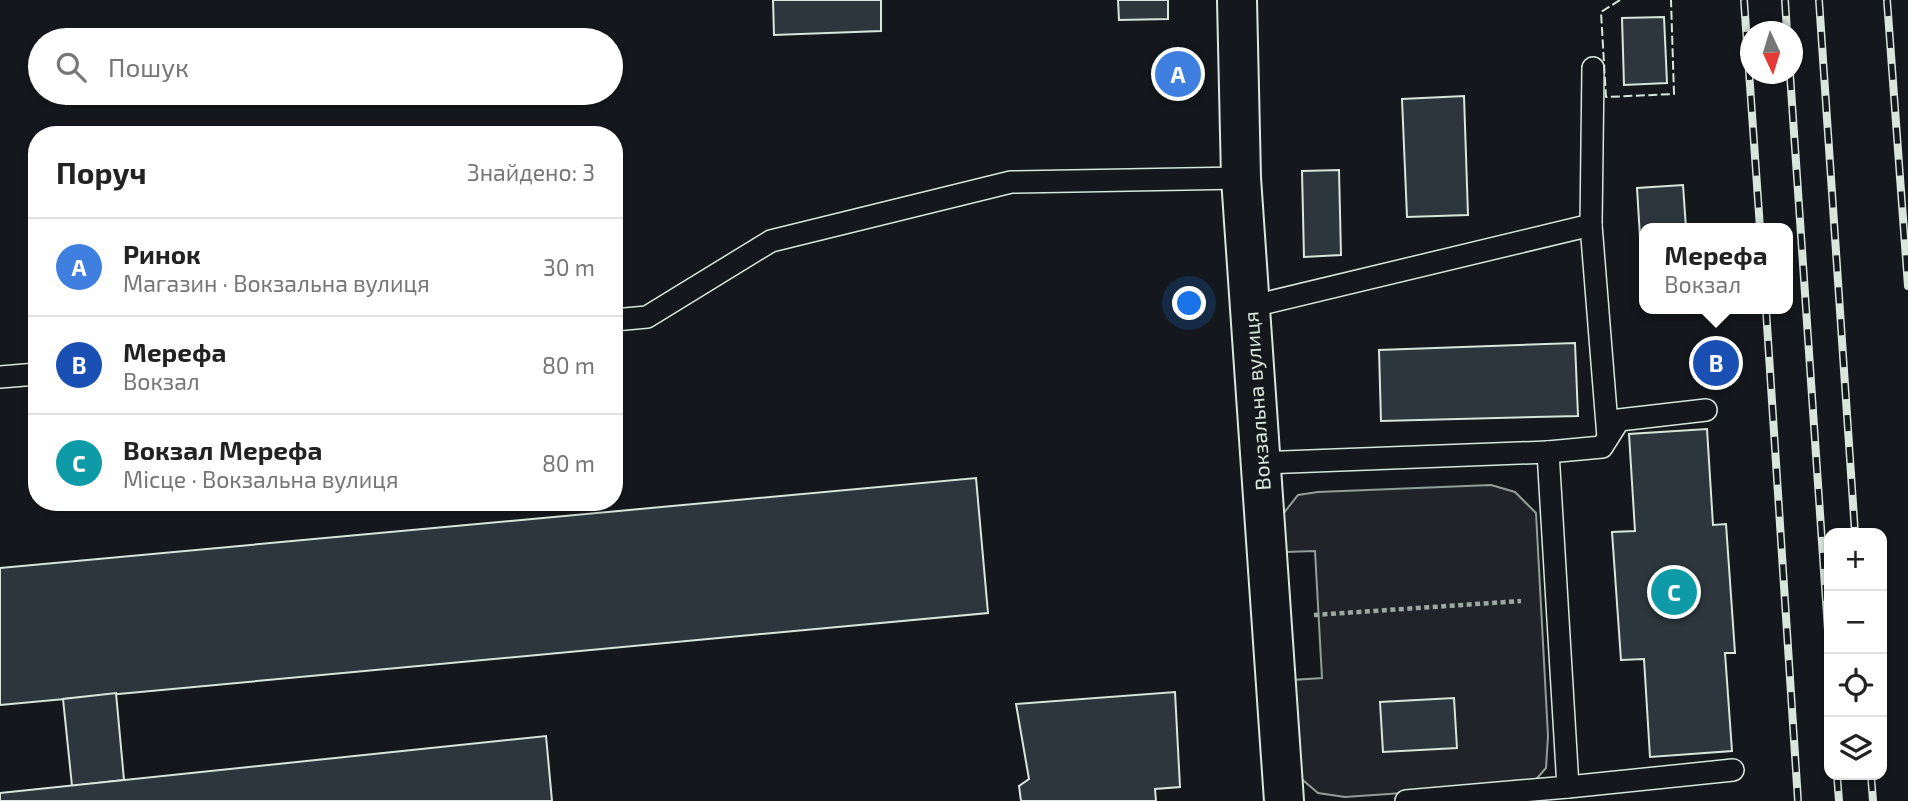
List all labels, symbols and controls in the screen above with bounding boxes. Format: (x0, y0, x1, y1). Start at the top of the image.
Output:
north arrow (1740, 21, 1803, 84)
search box (28, 28, 623, 105)
icon: search (52, 48, 90, 86)
pin: A (1155, 48, 1201, 100)
text: Пошук (108, 51, 189, 82)
text: Поруч (56, 154, 146, 190)
text: Знайдено: 3 (467, 158, 595, 186)
popup (1639, 223, 1793, 314)
text: Ринок (123, 238, 201, 269)
text: Мерефа (1664, 239, 1768, 270)
text: A (71, 253, 87, 281)
text: 30 m (543, 253, 595, 281)
text: Магазин · Вокзальна вулиця (123, 269, 430, 297)
text: Вокзал (1664, 270, 1741, 298)
your location (1172, 286, 1206, 320)
street label: Вокзальна вулиця (1237, 311, 1276, 491)
text: Мерефа (123, 336, 226, 367)
pin: B (1693, 337, 1739, 389)
text: B (72, 351, 86, 379)
text: 80 m (542, 351, 595, 379)
text: Вокзал (123, 367, 200, 395)
text: Вокзал Мерефа (123, 434, 322, 465)
text: C (72, 449, 86, 477)
text: 80 m (542, 449, 595, 477)
text: Місце · Вокзальна вулиця (123, 465, 398, 493)
map controls (1824, 528, 1887, 780)
button: + (1824, 528, 1887, 591)
pin: C (1651, 566, 1697, 618)
button: − (1824, 591, 1887, 654)
button: locate (1824, 654, 1887, 717)
button: layers (1824, 717, 1887, 780)

